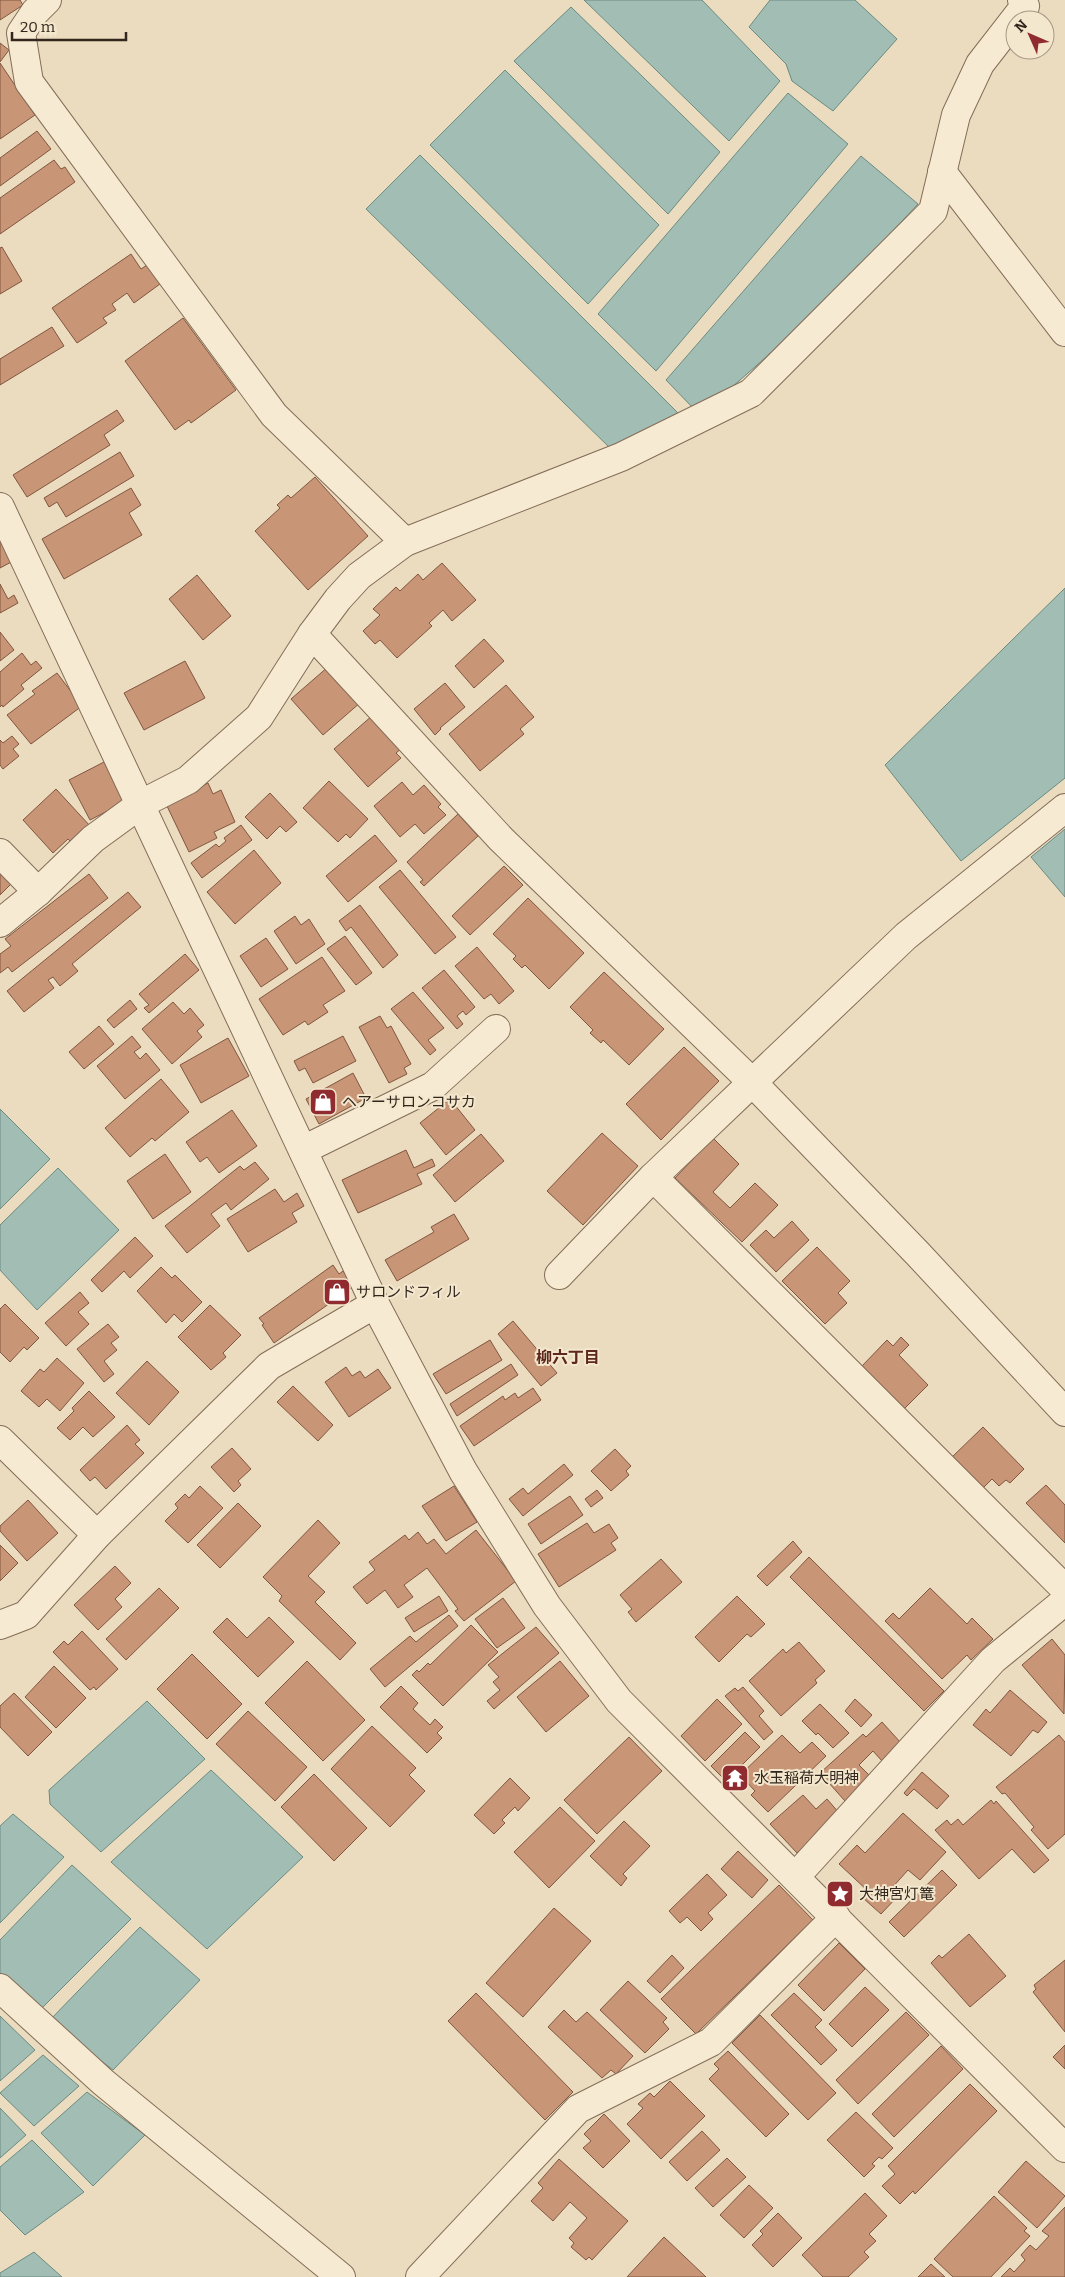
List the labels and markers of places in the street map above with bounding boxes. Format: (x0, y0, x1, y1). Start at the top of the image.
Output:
shop icon: ヘアーサロンコサカ (308, 1087, 338, 1117)
place label: ヘアーサロンコサカ (342, 1093, 476, 1111)
shop icon: サロンドフィル (322, 1277, 352, 1307)
place label: サロンドフィル (356, 1283, 461, 1301)
temple icon: 水玉稲荷大明神 (720, 1763, 750, 1793)
place label: 水玉稲荷大明神 (754, 1769, 859, 1787)
place icon: 大神宮灯篭 (825, 1879, 855, 1909)
place label: 大神宮灯篭 (859, 1885, 934, 1903)

